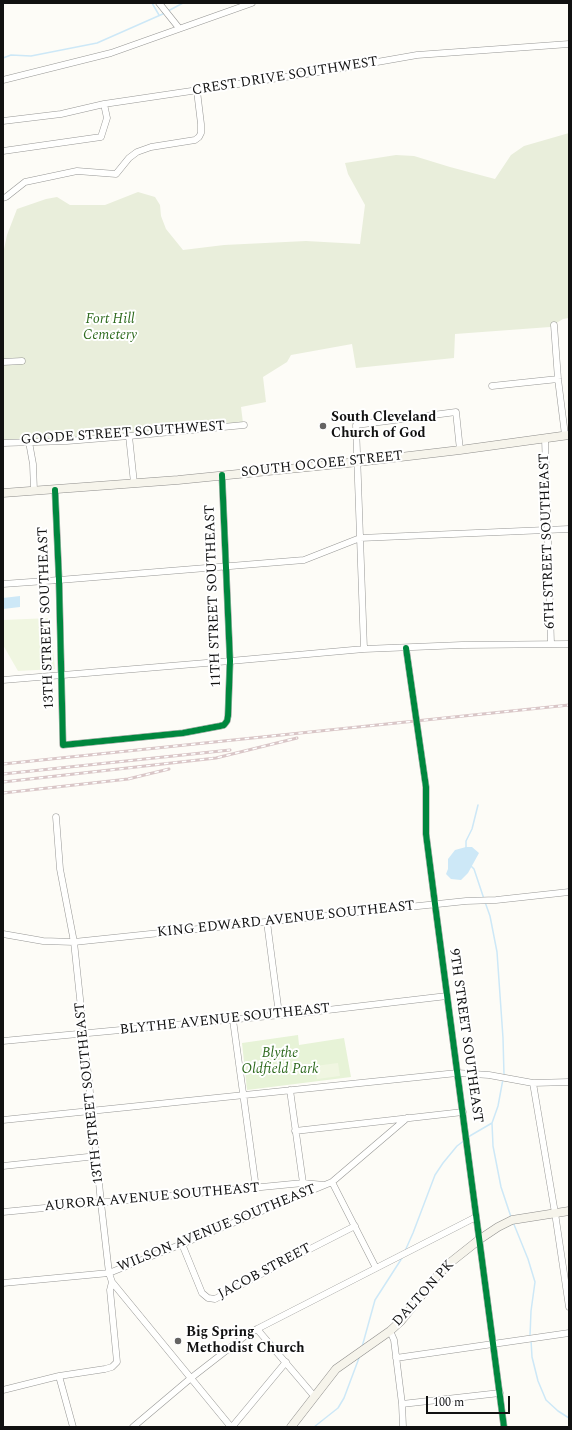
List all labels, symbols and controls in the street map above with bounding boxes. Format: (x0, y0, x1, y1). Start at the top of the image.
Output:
street label: CREST DRIVE SOUTHWEST (191, 54, 379, 100)
park label: Fort Hill Cemetery (83, 312, 137, 344)
place label: South Cleveland Church of God (331, 410, 436, 442)
street label: GOODE STREET SOUTHWEST (20, 418, 226, 450)
marker: South Cleveland Church of God (318, 421, 328, 431)
street label: SOUTH OCOEE STREET (240, 448, 404, 482)
street label: 6TH STREET SOUTHEAST (537, 453, 559, 629)
street label: 11TH STREET SOUTHEAST (202, 504, 226, 688)
street label: 13TH STREET SOUTHEAST (35, 526, 59, 710)
street label: KING EDWARD AVENUE SOUTHEAST (156, 898, 416, 942)
street label: 9TH STREET SOUTHEAST (444, 948, 486, 1124)
street label: 13TH STREET SOUTHEAST (72, 1001, 108, 1185)
street label: BLYTHE AVENUE SOUTHEAST (119, 1001, 331, 1039)
park label: Blythe Oldfield Park (242, 1046, 318, 1078)
street label: AURORA AVENUE SOUTHEAST (44, 1180, 260, 1216)
street label: WILSON AVENUE SOUTHEAST (115, 1181, 319, 1277)
street label: JACOB STREET (216, 1240, 314, 1304)
street label: DALTON PK (390, 1257, 458, 1331)
place label: Big Spring Methodist Church (186, 1325, 305, 1358)
marker: Big Spring Methodist Church (173, 1336, 183, 1346)
scale bar (428, 1388, 512, 1414)
text: 100 m (433, 1393, 464, 1412)

